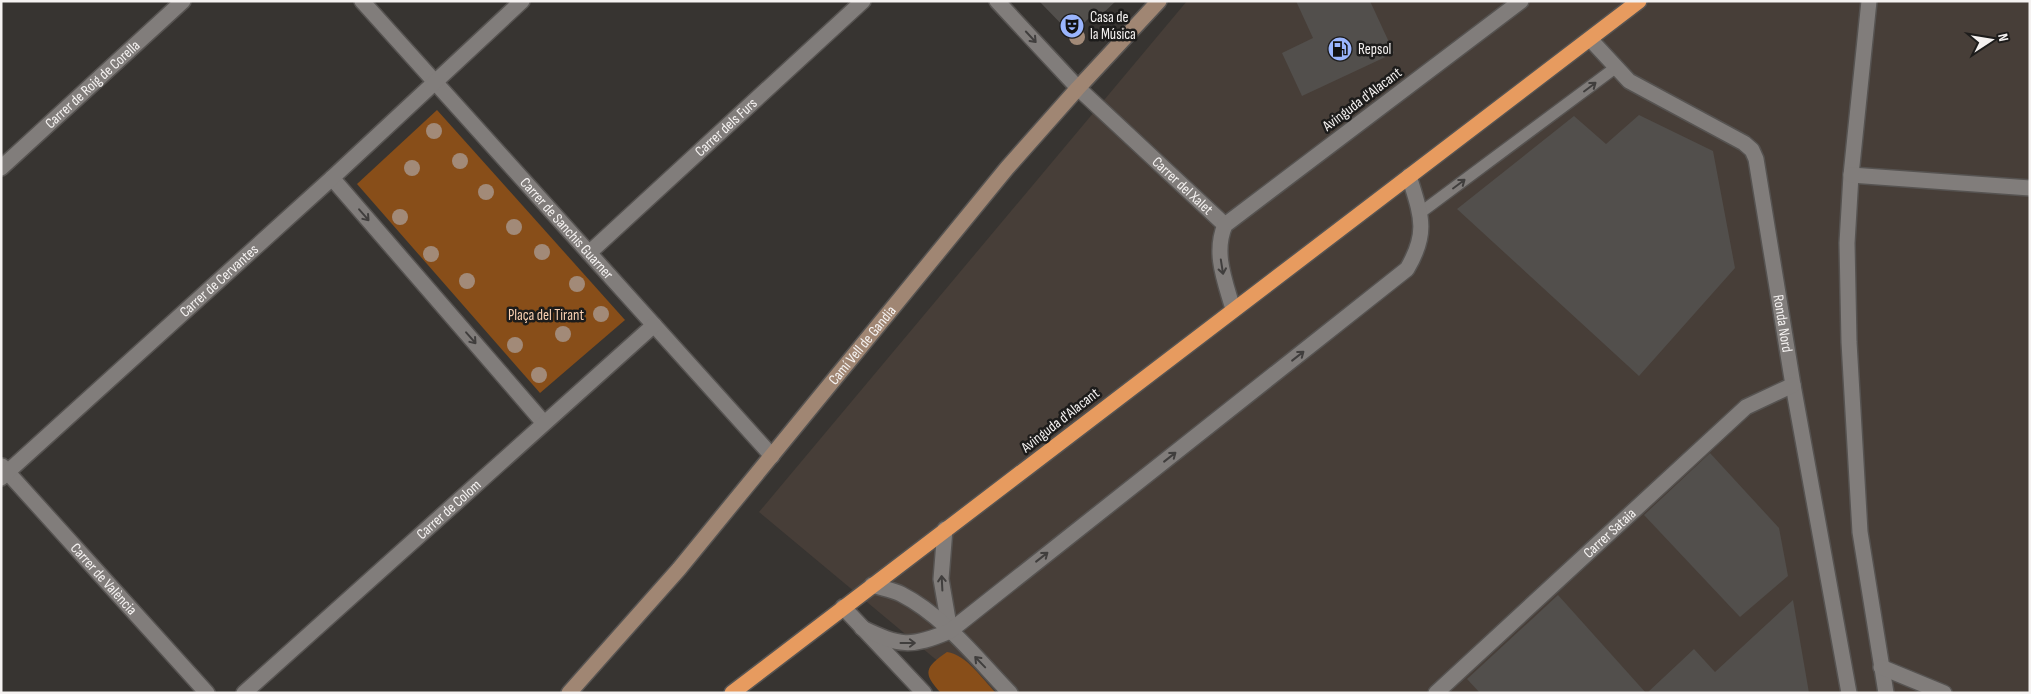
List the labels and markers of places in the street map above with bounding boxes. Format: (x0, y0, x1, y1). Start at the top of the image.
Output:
place label: Casa de la Música (1090, 8, 1136, 44)
theatre icon: Casa de la Música (1059, 13, 1085, 39)
fuel station icon: Repsol (1327, 36, 1353, 62)
place label: Repsol (1358, 40, 1391, 59)

